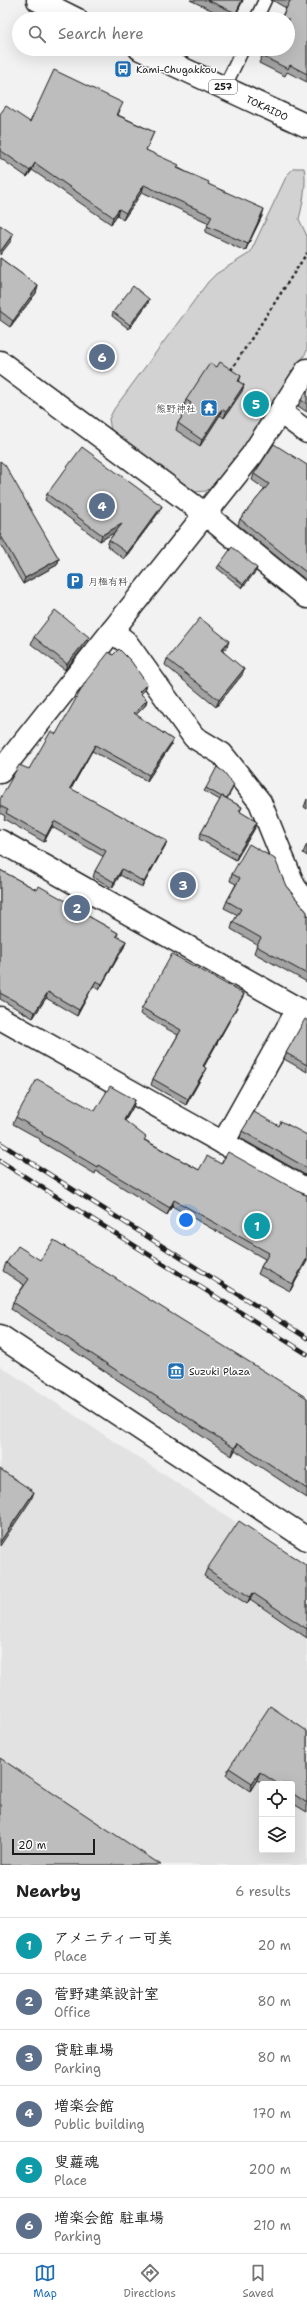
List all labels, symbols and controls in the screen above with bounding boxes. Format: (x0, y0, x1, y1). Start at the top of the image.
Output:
search box (12, 12, 295, 56)
icon: search (26, 23, 48, 45)
text: Search here (58, 24, 144, 44)
bus stop icon: Kami-Chugakkou (113, 59, 133, 79)
place label: Kami-Chugakkou (136, 63, 217, 76)
road number: 257 (209, 80, 237, 94)
street label: TOKAIDO (244, 93, 290, 123)
pin: 6 (89, 342, 115, 372)
pin: 5 (243, 389, 269, 419)
temple icon: 熊野神社 (199, 398, 219, 418)
place label: 熊野神社 (156, 402, 196, 415)
pin: 4 (89, 491, 115, 521)
parking icon: 月極有料 (65, 571, 85, 591)
place label: 月極有料 (88, 575, 128, 588)
pin: 3 (170, 870, 196, 900)
pin: 2 (64, 893, 90, 923)
your location (176, 1210, 196, 1230)
pin: 1 (244, 1211, 270, 1241)
museum icon: Suzuki Plaza (166, 1361, 186, 1381)
place label: Suzuki Plaza (189, 1365, 251, 1378)
map controls (259, 1781, 295, 1853)
button: locate (259, 1781, 295, 1817)
button: layers (259, 1817, 295, 1853)
scale bar (12, 1837, 95, 1856)
text: 20 m (18, 1838, 46, 1853)
text: Nearby (16, 1880, 81, 1902)
text: 6 results (235, 1883, 291, 1900)
text: アメニティー可美 (54, 1928, 173, 1948)
text: 1 (26, 1937, 32, 1954)
text: 20 m (258, 1937, 291, 1954)
text: Place (54, 1948, 87, 1965)
text: 菅野建築設計室 (54, 1984, 159, 2004)
text: 2 (24, 1993, 34, 2010)
text: 80 m (257, 1993, 291, 2010)
text: Office (54, 2004, 91, 2021)
text: 貸駐車場 (54, 2040, 114, 2060)
text: 3 (24, 2049, 34, 2066)
text: 80 m (257, 2049, 291, 2066)
text: Parking (54, 2060, 101, 2077)
text: 増楽会館 (54, 2096, 114, 2116)
text: 4 (24, 2105, 34, 2122)
text: 170 m (253, 2105, 291, 2122)
text: Public building (54, 2116, 145, 2133)
text: 叟蘿魂 (54, 2152, 99, 2172)
text: 5 (25, 2161, 33, 2178)
text: 200 m (249, 2161, 291, 2178)
text: Place (54, 2172, 87, 2189)
text: 増楽会館 駐車場 (54, 2208, 164, 2228)
text: 6 (24, 2217, 34, 2234)
text: 210 m (253, 2217, 291, 2234)
text: Parking (54, 2228, 101, 2245)
tab: Map (33, 2262, 57, 2301)
tab: Directions (123, 2262, 176, 2301)
tab: Saved (242, 2262, 274, 2301)

